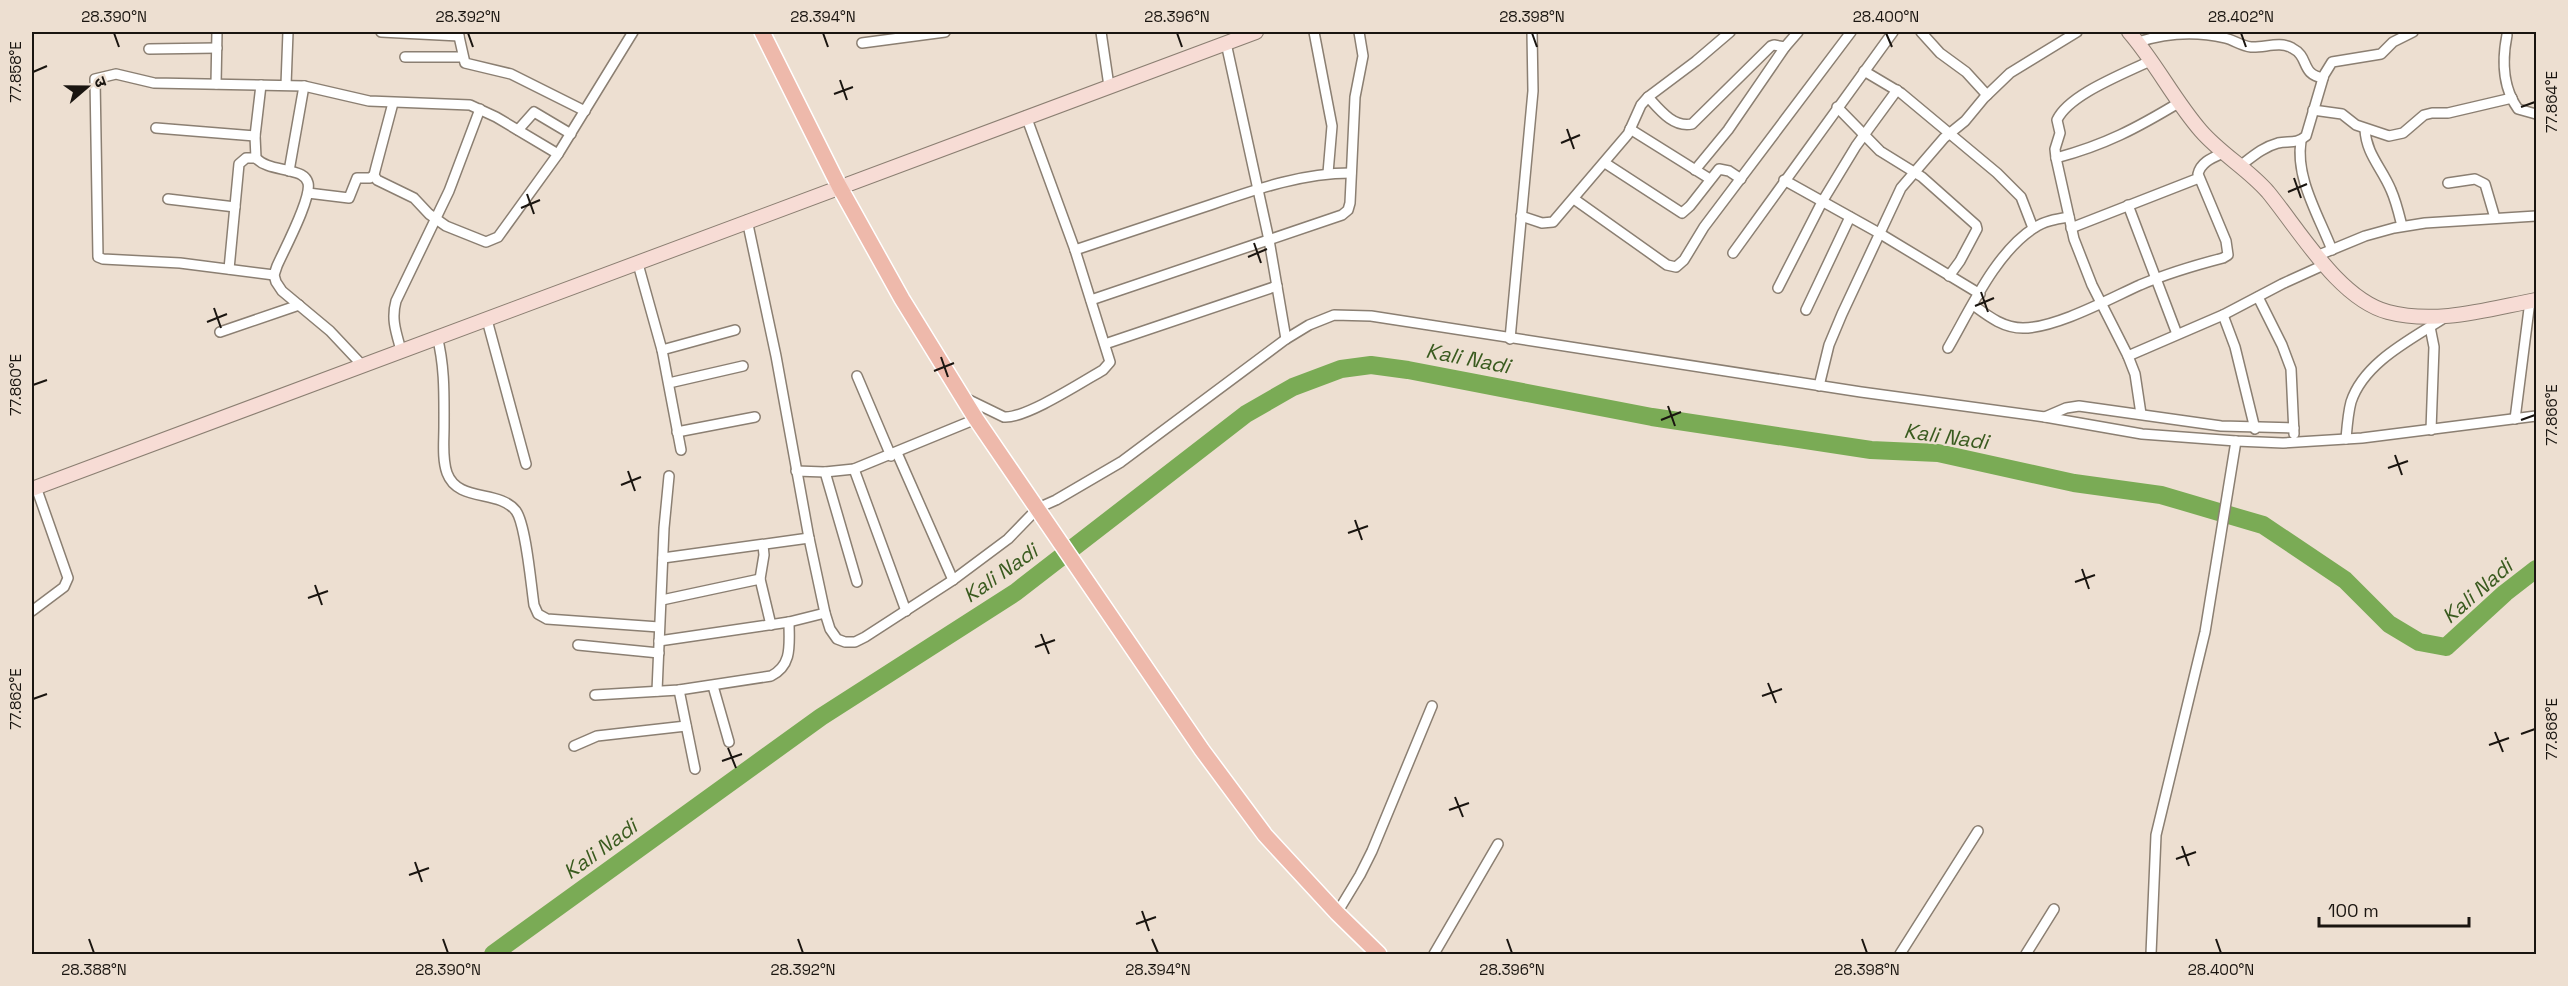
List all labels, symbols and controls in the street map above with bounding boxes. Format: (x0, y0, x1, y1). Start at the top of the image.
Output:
text: 28.390°N (81, 7, 147, 26)
text: 28.392°N (435, 7, 501, 26)
text: 28.394°N (790, 7, 856, 26)
text: 28.396°N (1144, 7, 1210, 26)
text: 28.398°N (1499, 7, 1565, 26)
text: 28.400°N (1853, 7, 1919, 26)
text: 28.402°N (2208, 7, 2274, 26)
text: 77.858°E (6, 41, 25, 103)
north arrow (57, 57, 117, 117)
text: 77.864°E (2542, 71, 2561, 133)
text: उ (89, 74, 112, 91)
water label: Kali Nadi (1424, 337, 1515, 380)
text: 77.860°E (6, 354, 25, 416)
text: 77.866°E (2542, 384, 2561, 446)
water label: Kali Nadi (1902, 417, 1993, 456)
water label: Kali Nadi (957, 536, 1045, 608)
water label: Kali Nadi (2436, 551, 2520, 629)
text: 77.862°E (6, 668, 25, 730)
text: 77.868°E (2542, 698, 2561, 760)
water label: Kali Nadi (558, 811, 645, 885)
scale bar (2319, 890, 2469, 928)
text: 100 m (2328, 899, 2379, 922)
text: 28.388°N (61, 960, 127, 979)
text: 28.390°N (415, 960, 481, 979)
text: 28.392°N (770, 960, 836, 979)
text: 28.394°N (1125, 960, 1191, 979)
text: 28.396°N (1479, 960, 1545, 979)
text: 28.398°N (1834, 960, 1900, 979)
text: 28.400°N (2188, 960, 2254, 979)

